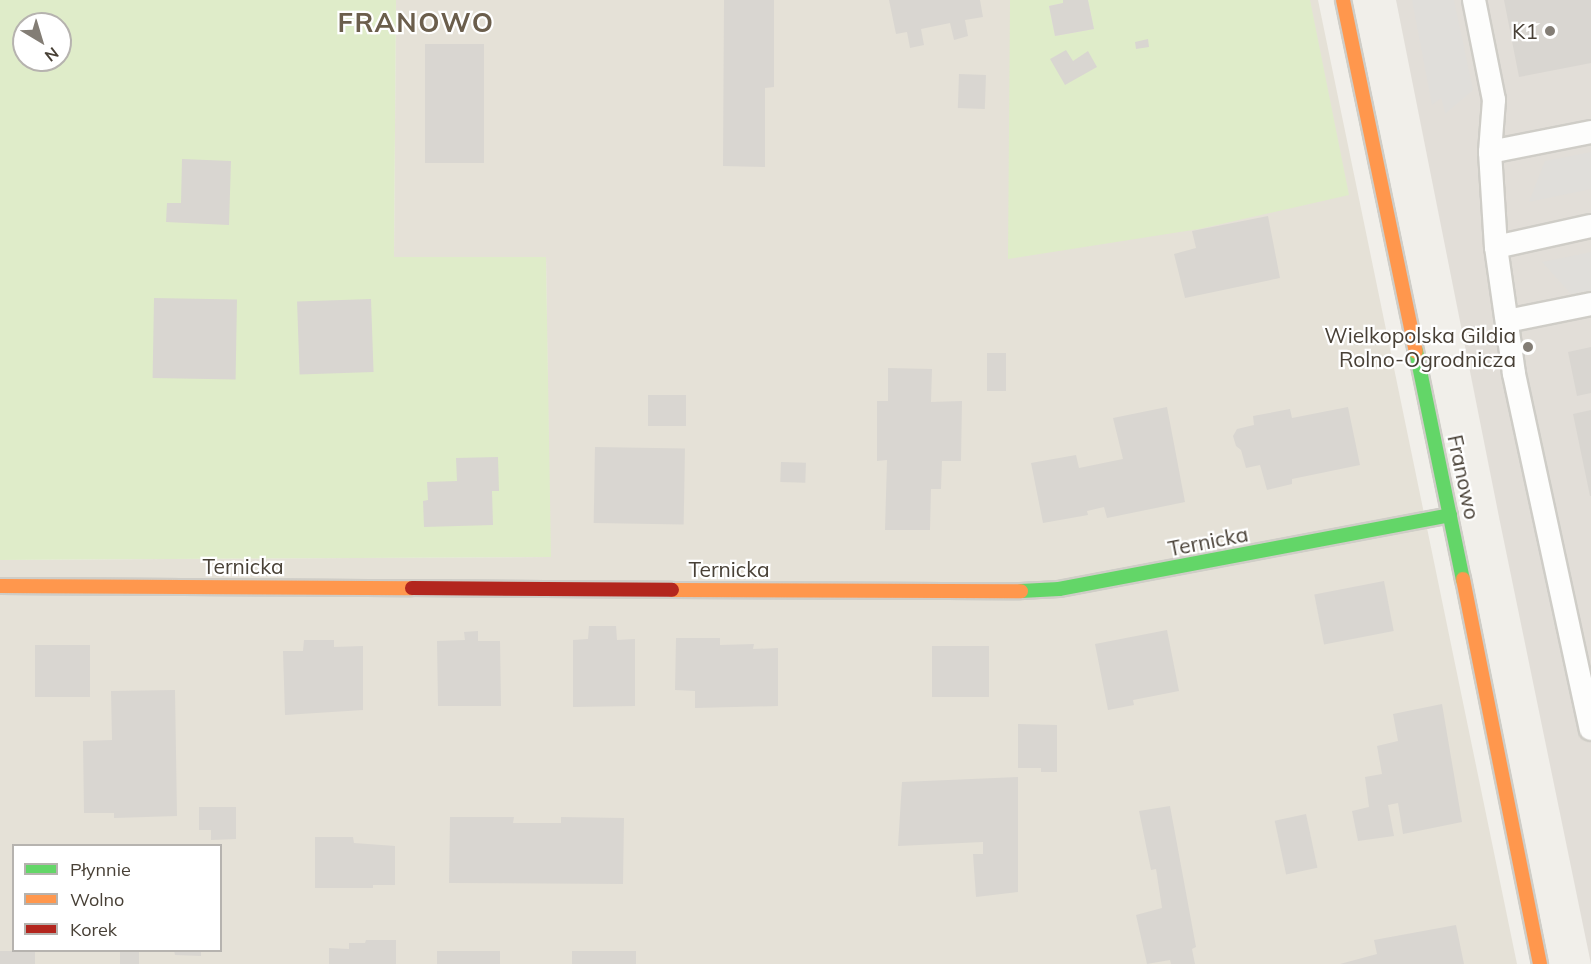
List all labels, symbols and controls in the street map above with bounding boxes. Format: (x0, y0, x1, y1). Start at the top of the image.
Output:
district label: FRANOWO (338, 7, 494, 39)
north arrow (12, 12, 72, 72)
place label: K1 (1512, 18, 1538, 44)
marker: K1 (1543, 24, 1557, 38)
text: N (41, 43, 63, 66)
place label: Wielkopolska Gildia Rolno-Ogrodnicza (1324, 322, 1516, 372)
marker: Wielkopolska Gildia Rolno-Ogrodnicza (1521, 340, 1535, 354)
street label: Franowo (1443, 432, 1485, 522)
street label: Ternicka (1166, 521, 1250, 561)
street label: Ternicka (202, 553, 284, 579)
street label: Ternicka (688, 556, 770, 582)
legend (12, 844, 222, 952)
text: Płynnie (70, 858, 131, 881)
text: Wolno (70, 888, 124, 911)
text: Korek (70, 918, 117, 941)

